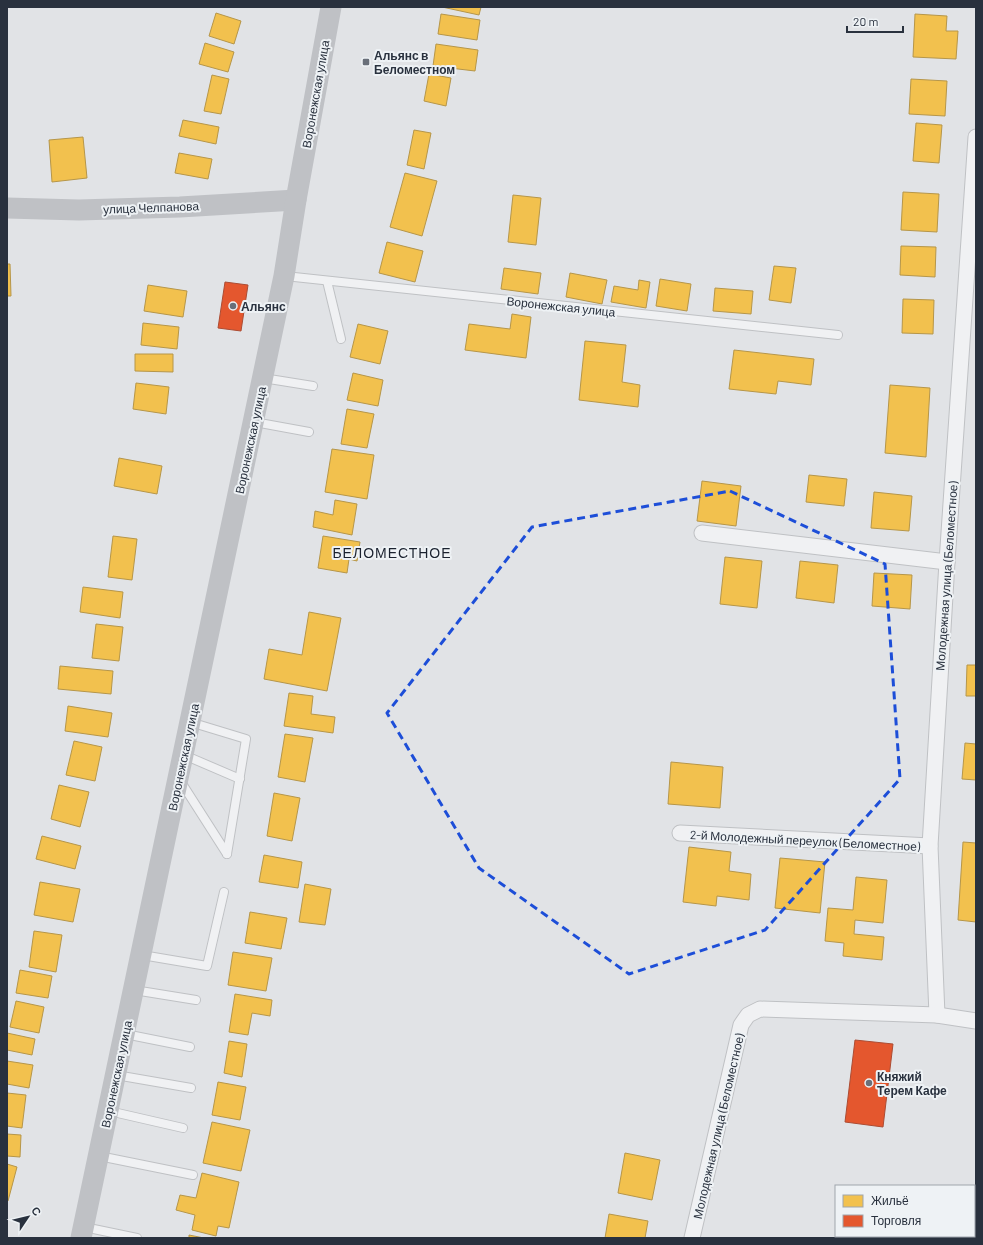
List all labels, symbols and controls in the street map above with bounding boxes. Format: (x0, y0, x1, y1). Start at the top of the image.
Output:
scale bar (847, 8, 903, 34)
text: 20 m (853, 14, 879, 28)
street label: Воронежская улица (299, 39, 332, 149)
place label: Альянс в Беломестном (374, 48, 455, 76)
marker: Альянс в Беломестном (361, 57, 371, 67)
street label: улица Челпанова (103, 198, 200, 217)
street label: Воронежская улица (506, 293, 616, 320)
place label: Альянс (241, 299, 286, 313)
marker: Альянс (228, 301, 238, 311)
street label: Воронежская улица (232, 385, 269, 495)
street label: Молодежная улица (Беломестное) (932, 480, 961, 671)
district label: БЕЛОМЕСТНОЕ (332, 544, 452, 561)
street label: Воронежская улица (165, 702, 202, 812)
street label: 2-й Молодежный переулок (Беломестное) (689, 827, 921, 854)
street label: Воронежская улица (98, 1019, 135, 1129)
street label: Молодежная улица (Беломестное) (690, 1031, 747, 1220)
place label: Княжий Терем Кафе (877, 1069, 947, 1098)
marker: Княжий Терем Кафе (864, 1078, 874, 1088)
legend (835, 1185, 975, 1237)
text: Жильё (871, 1193, 909, 1207)
north arrow (8, 1197, 48, 1237)
text: С (29, 1204, 44, 1218)
text: Торговля (871, 1213, 921, 1228)

